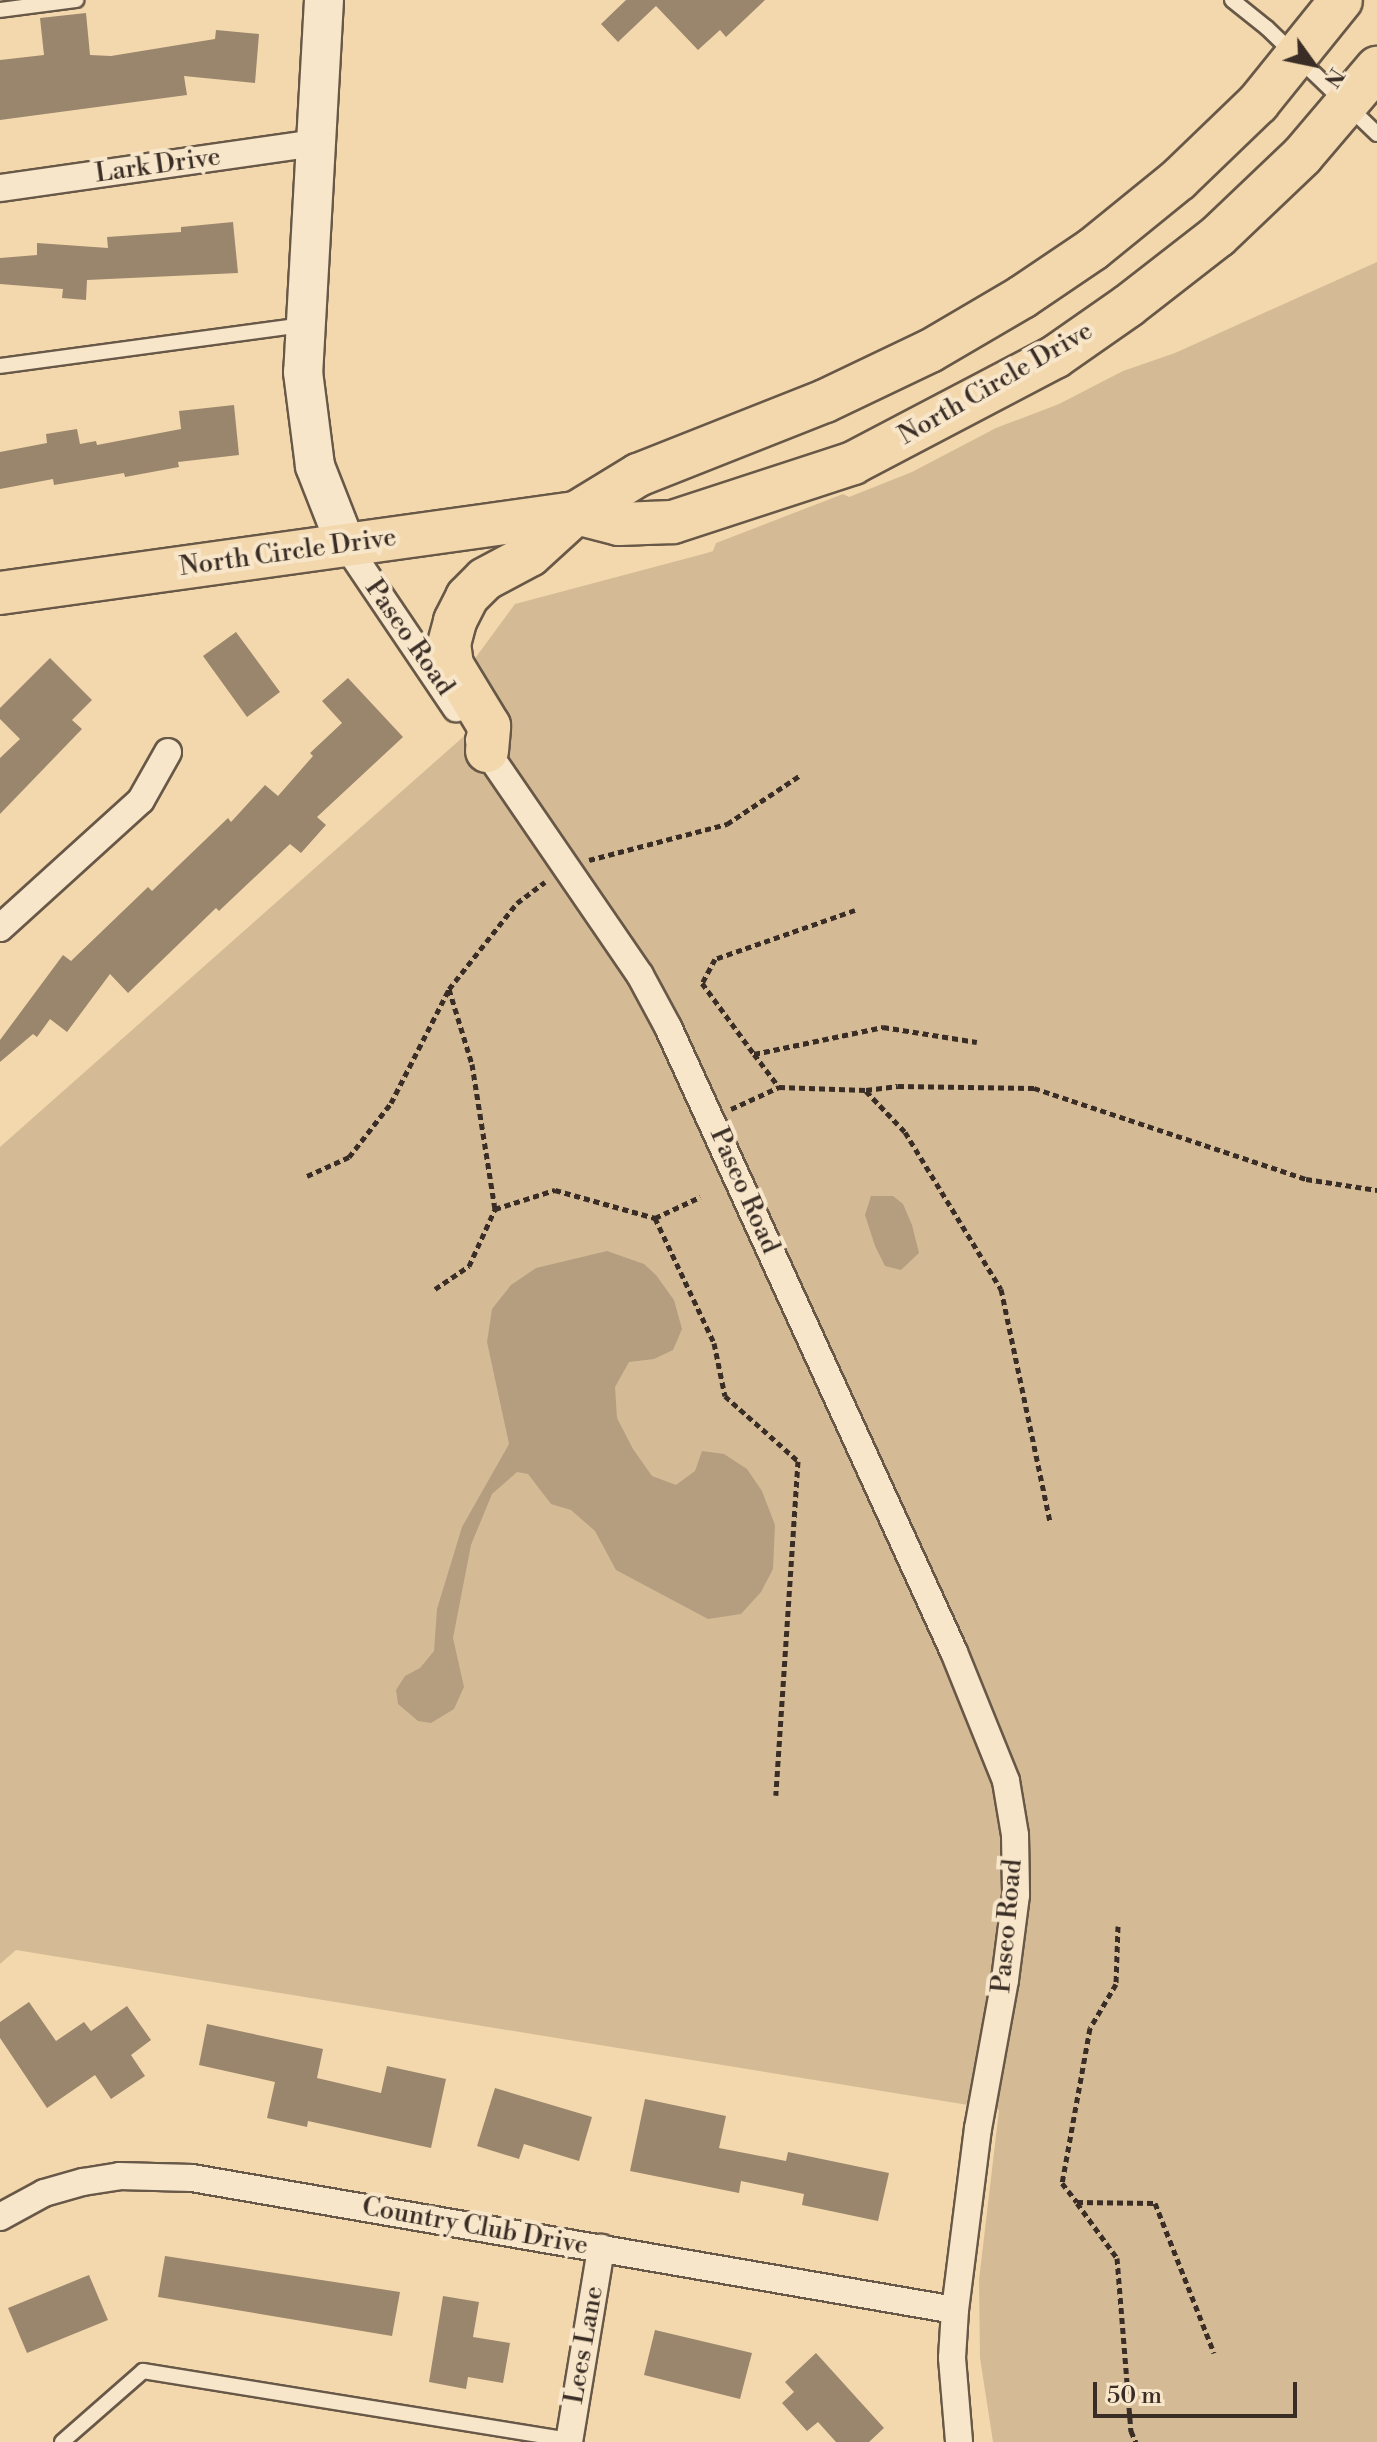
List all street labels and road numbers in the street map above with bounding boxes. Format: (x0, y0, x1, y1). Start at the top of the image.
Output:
street label: Lark Drive (93, 142, 223, 190)
street label: North Circle Drive (894, 316, 1098, 452)
street label: North Circle Drive (178, 522, 398, 584)
street label: Paseo Road (358, 574, 460, 702)
street label: Paseo Road (702, 1123, 786, 1259)
street label: Paseo Road (987, 1858, 1029, 1994)
street label: Country Club Drive (360, 2192, 590, 2262)
street label: Lees Lane (559, 2284, 611, 2406)

